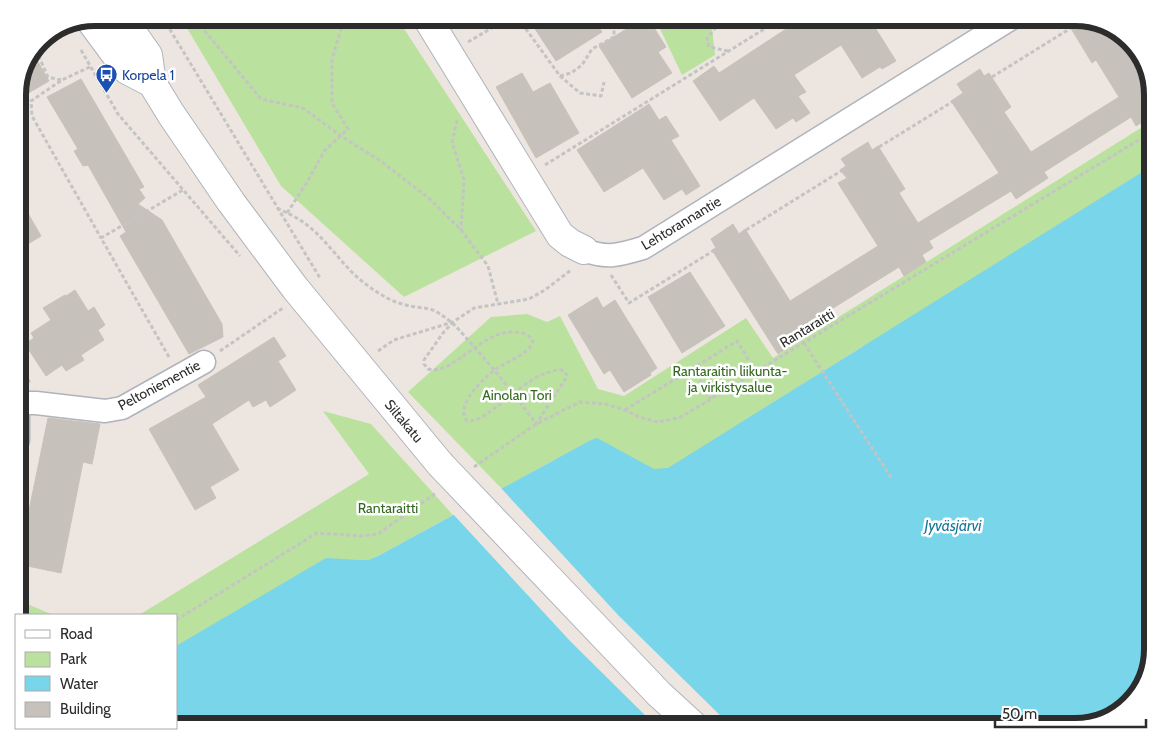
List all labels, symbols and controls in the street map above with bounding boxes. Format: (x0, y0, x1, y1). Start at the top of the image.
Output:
bus stop icon: Korpela 1 (94, 63, 118, 94)
place label: Korpela 1 (122, 66, 174, 84)
street label: Lehtorannantie (638, 192, 724, 254)
street label: Rantaraitti (776, 305, 838, 351)
street label: Peltoniementie (115, 356, 203, 414)
park label: Rantaraitin liikunta- ja virkistysalue (673, 362, 787, 396)
park label: Ainolan Tori (482, 386, 552, 404)
street label: Siltakatu (381, 396, 427, 446)
park label: Rantaraitti (358, 499, 418, 517)
water label: Jyväsjärvi (923, 517, 982, 535)
legend (15, 614, 178, 729)
text: Road (60, 625, 93, 643)
text: Park (60, 650, 87, 668)
text: Water (60, 675, 98, 693)
scale bar (995, 696, 1146, 728)
text: Building (60, 700, 111, 718)
text: 50 m (1002, 705, 1037, 723)

